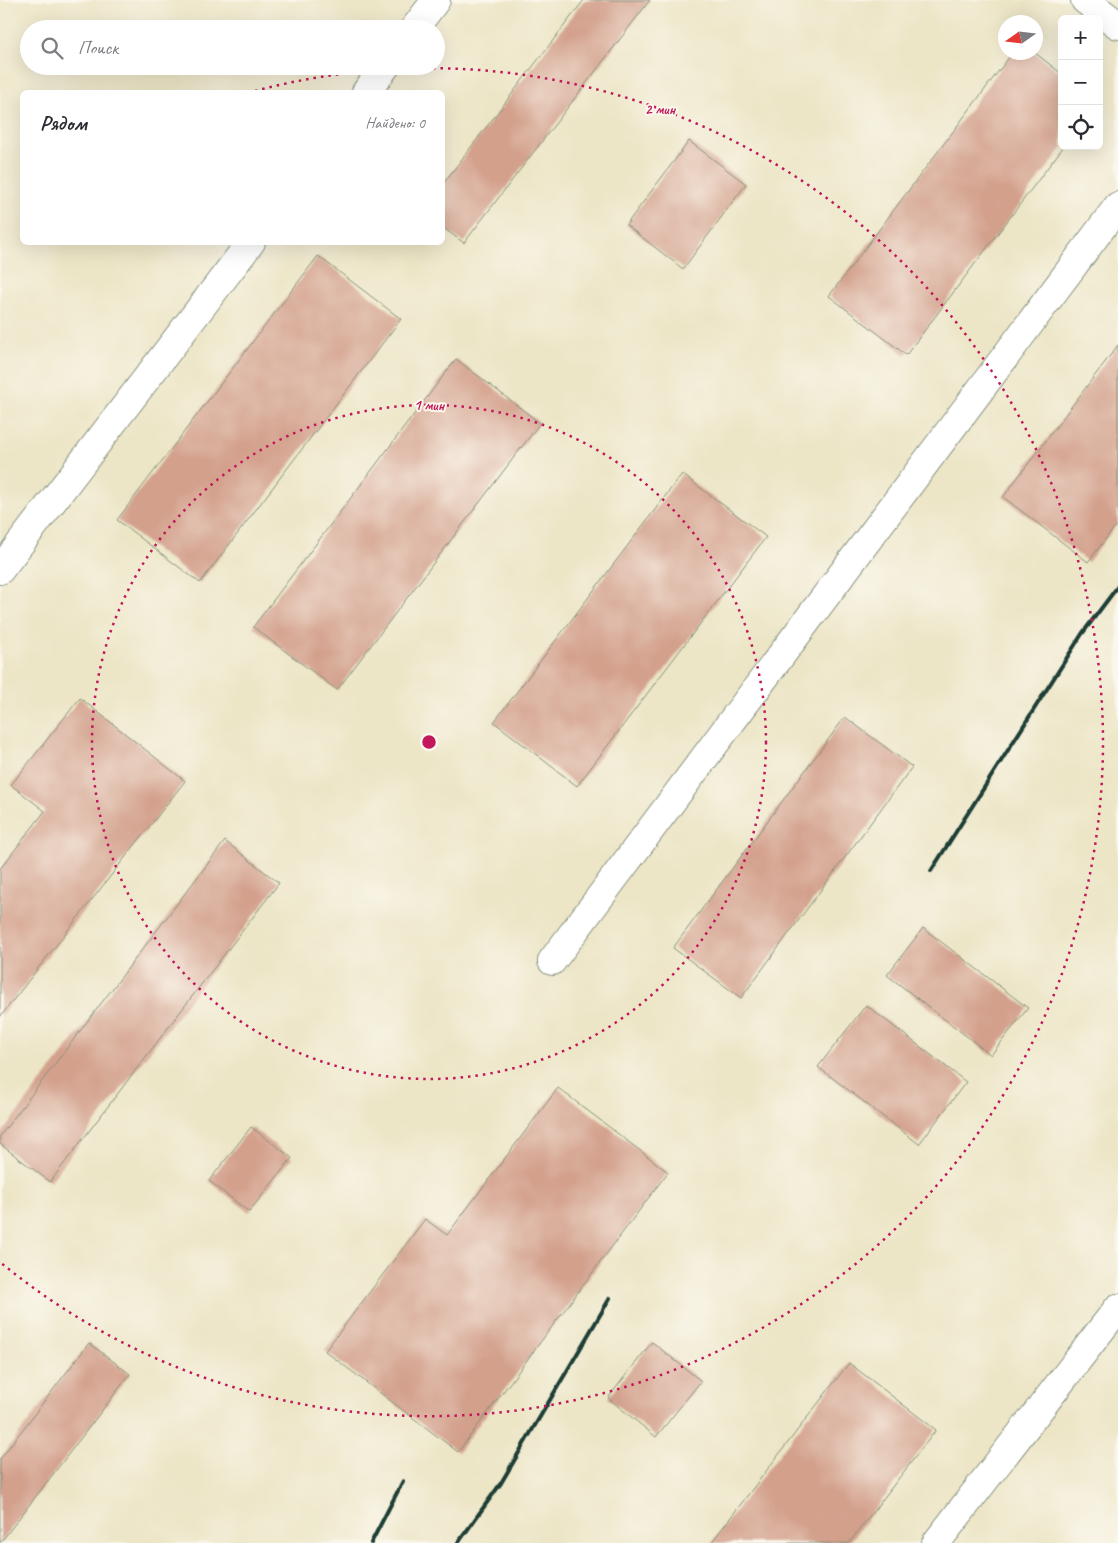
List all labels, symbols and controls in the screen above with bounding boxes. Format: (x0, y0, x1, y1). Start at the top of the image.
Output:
north arrow (998, 15, 1043, 60)
map controls (1058, 15, 1103, 150)
button: + (1058, 15, 1103, 60)
search box (20, 20, 445, 75)
icon: search (38, 34, 66, 62)
text: Поиск (78, 36, 118, 60)
button: − (1058, 60, 1103, 105)
text: 2 мин (645, 100, 677, 119)
button: locate (1058, 105, 1103, 150)
text: Рядом (40, 110, 87, 136)
text: Найдено: 0 (365, 113, 425, 133)
text: 1 мин (414, 396, 446, 415)
centre of rings (420, 733, 438, 751)

